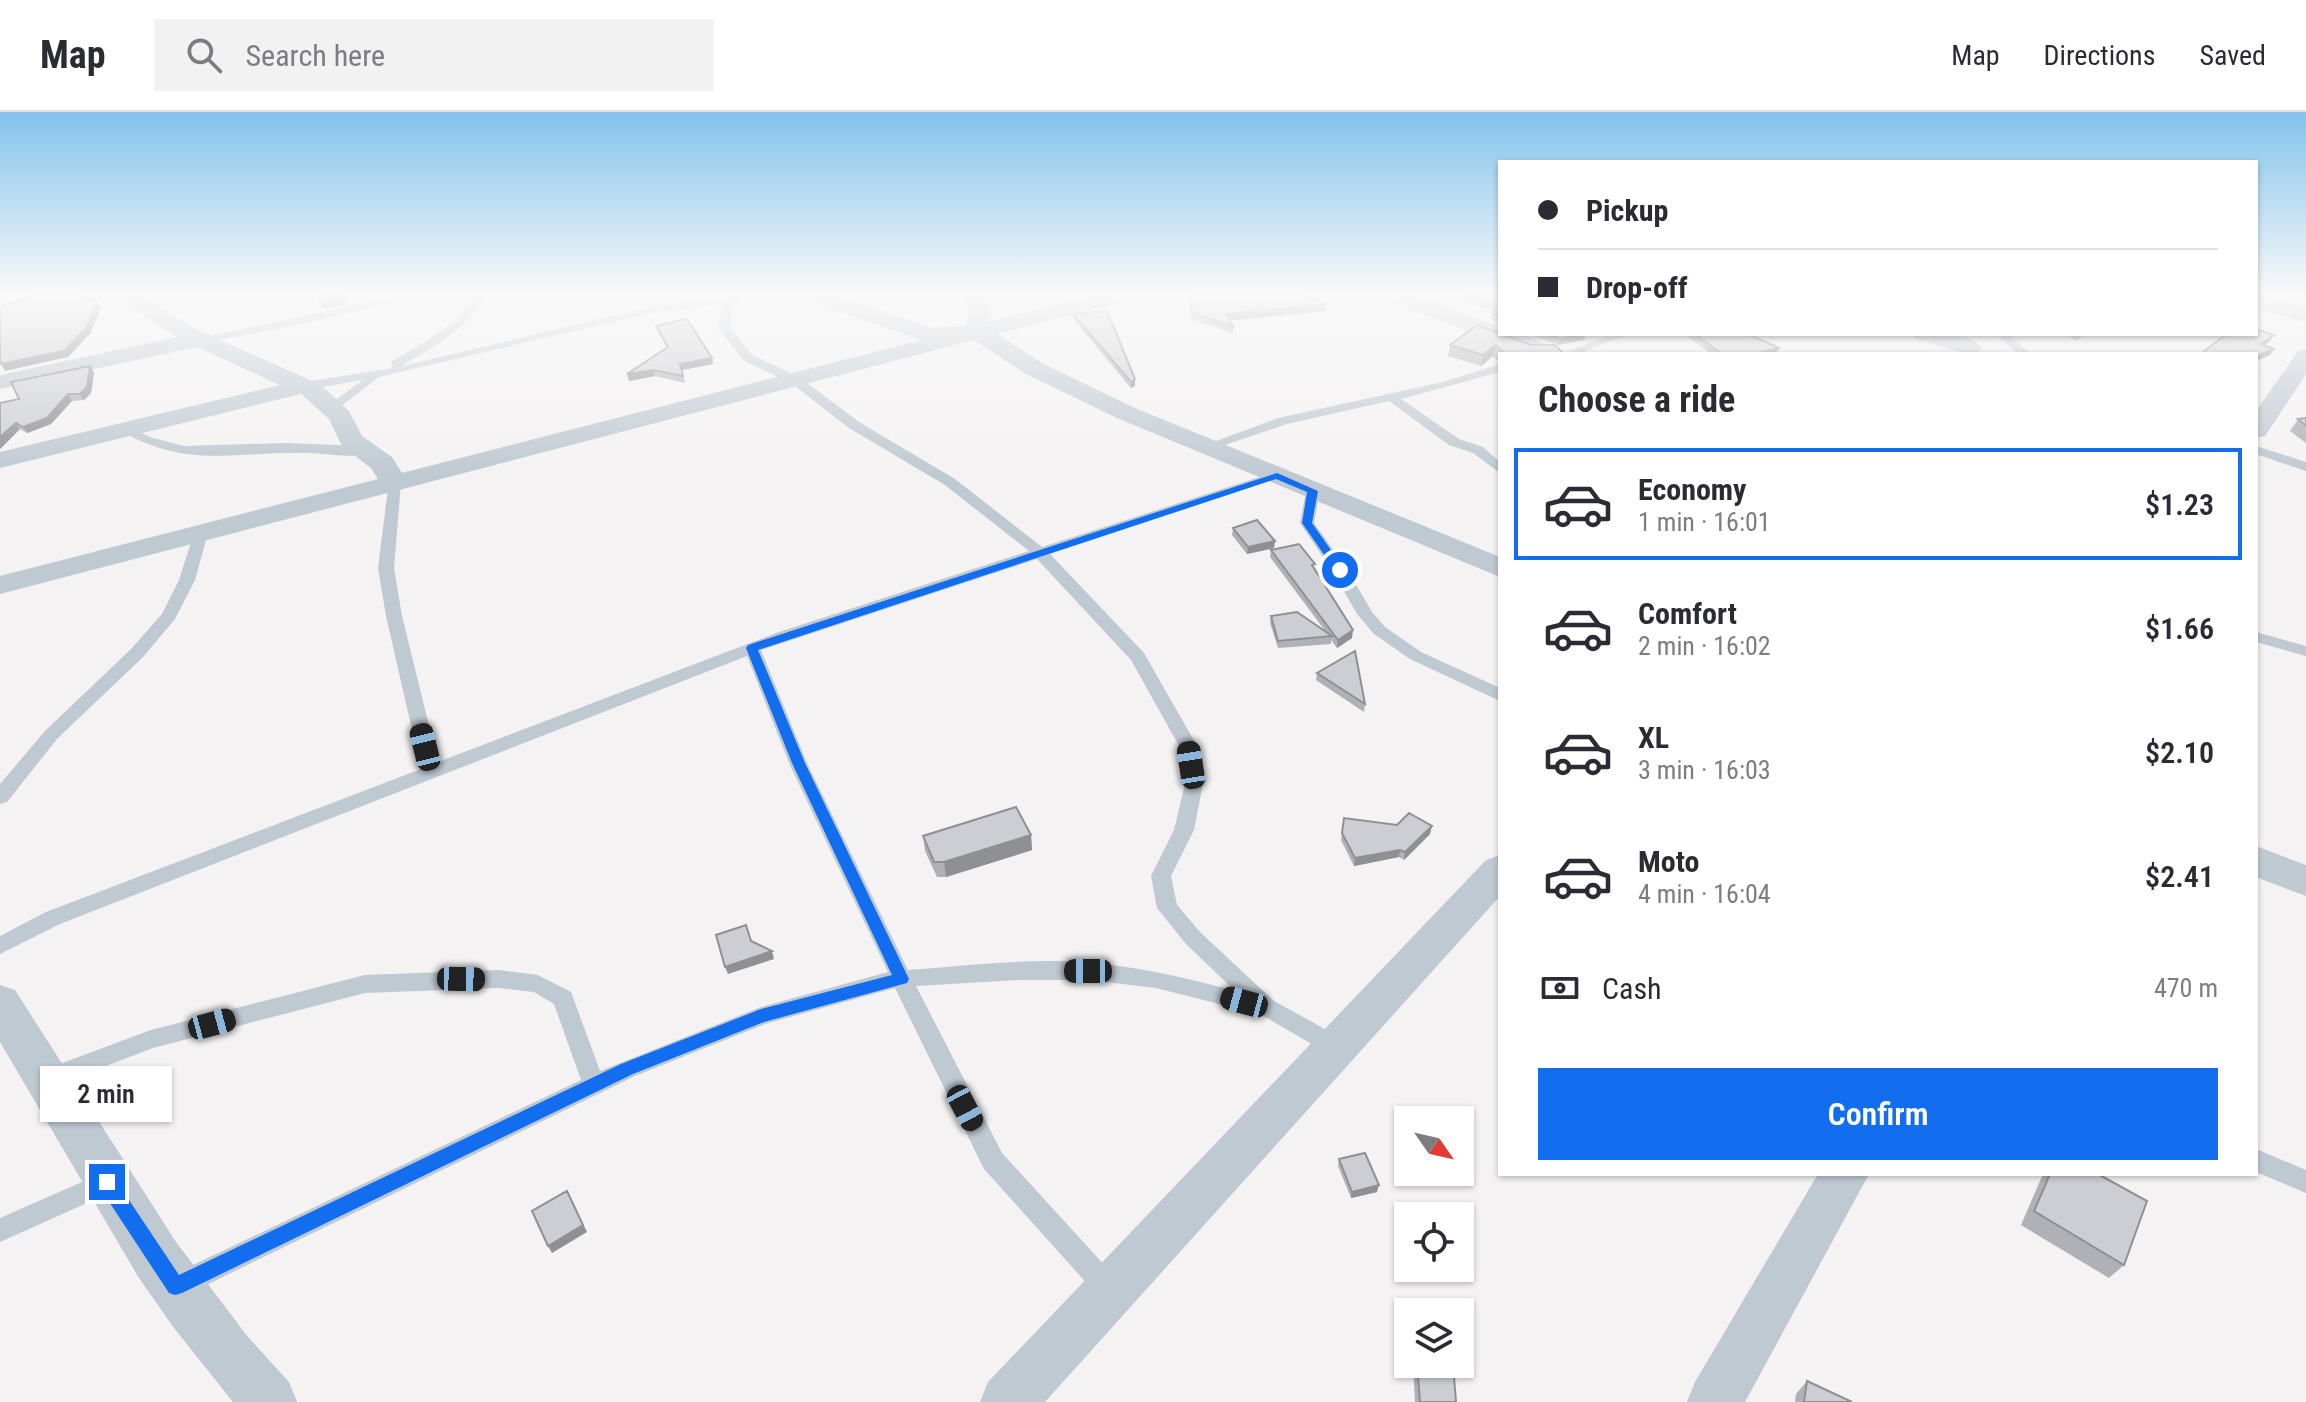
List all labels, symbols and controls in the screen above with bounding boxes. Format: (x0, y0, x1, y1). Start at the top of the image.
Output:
search box (154, 19, 714, 91)
text: Map (40, 33, 106, 77)
icon: search (182, 33, 226, 77)
text: Search here (246, 38, 385, 73)
text: Map (1951, 39, 2000, 72)
text: Directions (2044, 39, 2155, 72)
text: Saved (2199, 39, 2266, 72)
text: Pickup (1586, 193, 1668, 228)
text: Drop-off (1586, 270, 1688, 305)
text: Choose a ride (1538, 379, 1735, 421)
icon: car (1542, 468, 1614, 540)
text: Economy (1638, 472, 1746, 507)
text: $1.23 (2145, 487, 2214, 522)
text: 1 min · 16:01 (1638, 507, 1771, 537)
route start (1322, 552, 1358, 588)
icon: car (1542, 592, 1614, 664)
text: Comfort (1638, 596, 1737, 631)
text: $1.66 (2145, 611, 2214, 646)
text: 2 min · 16:02 (1638, 631, 1771, 661)
icon: car (1542, 716, 1614, 788)
text: XL (1638, 720, 1669, 755)
car (408, 721, 442, 773)
text: $2.10 (2145, 735, 2214, 770)
car (1175, 739, 1207, 791)
text: 3 min · 16:03 (1638, 755, 1771, 785)
icon: car (1542, 840, 1614, 912)
text: Moto (1638, 844, 1699, 879)
text: $2.41 (2145, 859, 2214, 894)
text: 4 min · 16:04 (1638, 879, 1771, 909)
car (1064, 959, 1112, 983)
icon: cash (1538, 966, 1582, 1010)
car (437, 967, 485, 991)
text: Cash (1602, 971, 1662, 1006)
text: 470 m (2154, 973, 2218, 1003)
car (1218, 984, 1270, 1020)
car (186, 1006, 238, 1042)
callout: 2 min (41, 1066, 173, 1122)
button: Confirm (1538, 1068, 2218, 1160)
text: 2 min (77, 1079, 135, 1109)
car (943, 1081, 987, 1135)
north arrow (1394, 1106, 1474, 1186)
map controls (1394, 1106, 1474, 1378)
route end (89, 1164, 125, 1200)
button: locate (1394, 1202, 1474, 1282)
button: layers (1394, 1298, 1474, 1378)

